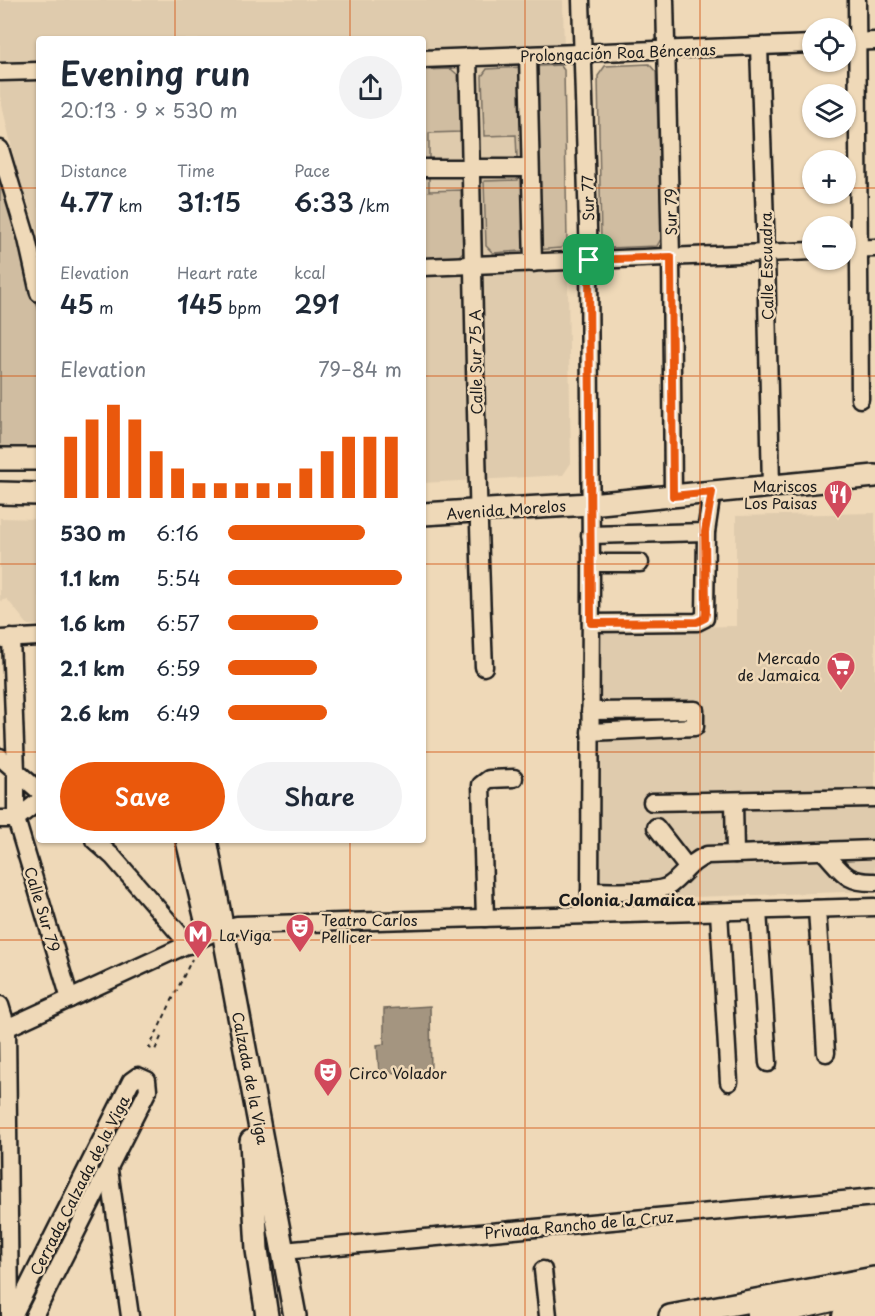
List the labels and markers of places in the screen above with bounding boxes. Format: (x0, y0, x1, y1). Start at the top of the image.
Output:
pin (563, 234, 614, 285)
place label: Mariscos Los Paisas (744, 474, 817, 514)
restaurant icon: Mariscos Los Paisas (822, 478, 854, 520)
place label: Mercado de Jamaica (737, 646, 821, 686)
supermarket icon: Mercado de Jamaica (825, 650, 857, 692)
place label: Teatro Carlos Pellicer (321, 908, 418, 948)
theatre icon: Teatro Carlos Pellicer (284, 912, 316, 954)
metro station icon: La Viga (182, 918, 214, 960)
place label: La Viga (219, 923, 272, 946)
theatre icon: Circo Volador (312, 1056, 344, 1098)
place label: Circo Volador (349, 1061, 447, 1084)

